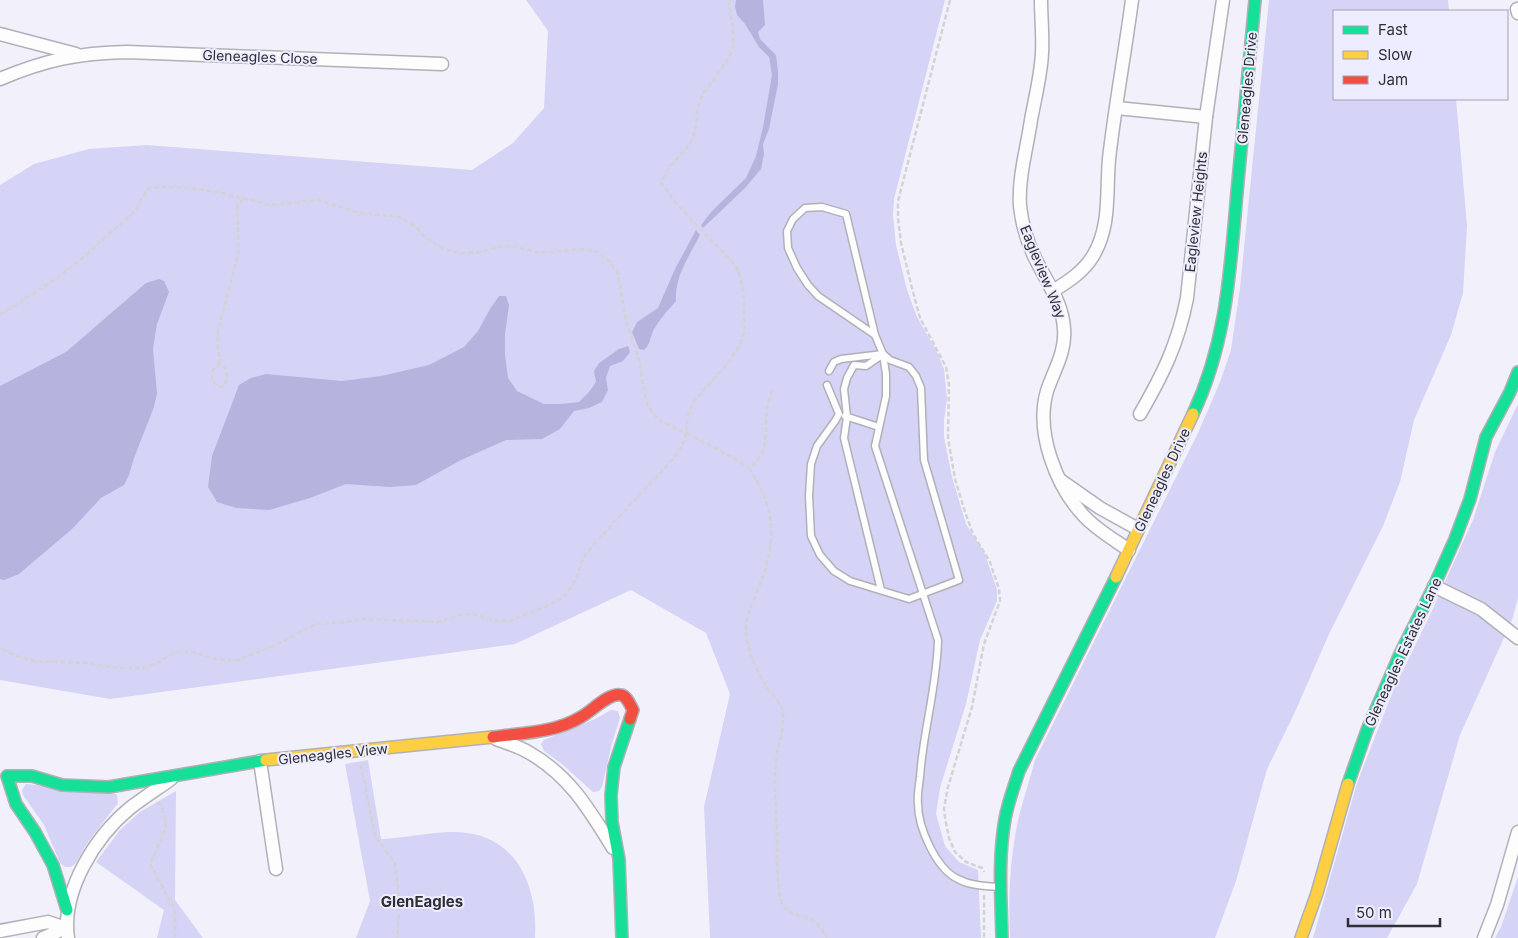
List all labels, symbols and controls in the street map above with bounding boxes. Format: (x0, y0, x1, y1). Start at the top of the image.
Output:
legend (1333, 10, 1508, 100)
text: Fast (1378, 20, 1408, 39)
street label: Gleneagles Drive (1233, 31, 1260, 145)
text: Slow (1378, 45, 1412, 64)
street label: Gleneagles Close (202, 46, 318, 67)
text: Jam (1378, 70, 1408, 89)
street label: Eagleview Heights (1181, 151, 1210, 273)
street label: Eagleview Way (1017, 223, 1070, 321)
street label: Gleneagles Drive (1130, 425, 1193, 534)
street label: Gleneagles Estates Lane (1361, 575, 1445, 729)
street label: Gleneagles View (277, 739, 389, 768)
district label: GlenEagles (381, 892, 463, 911)
scale bar (1348, 896, 1440, 928)
text: 50 m (1356, 903, 1392, 922)

